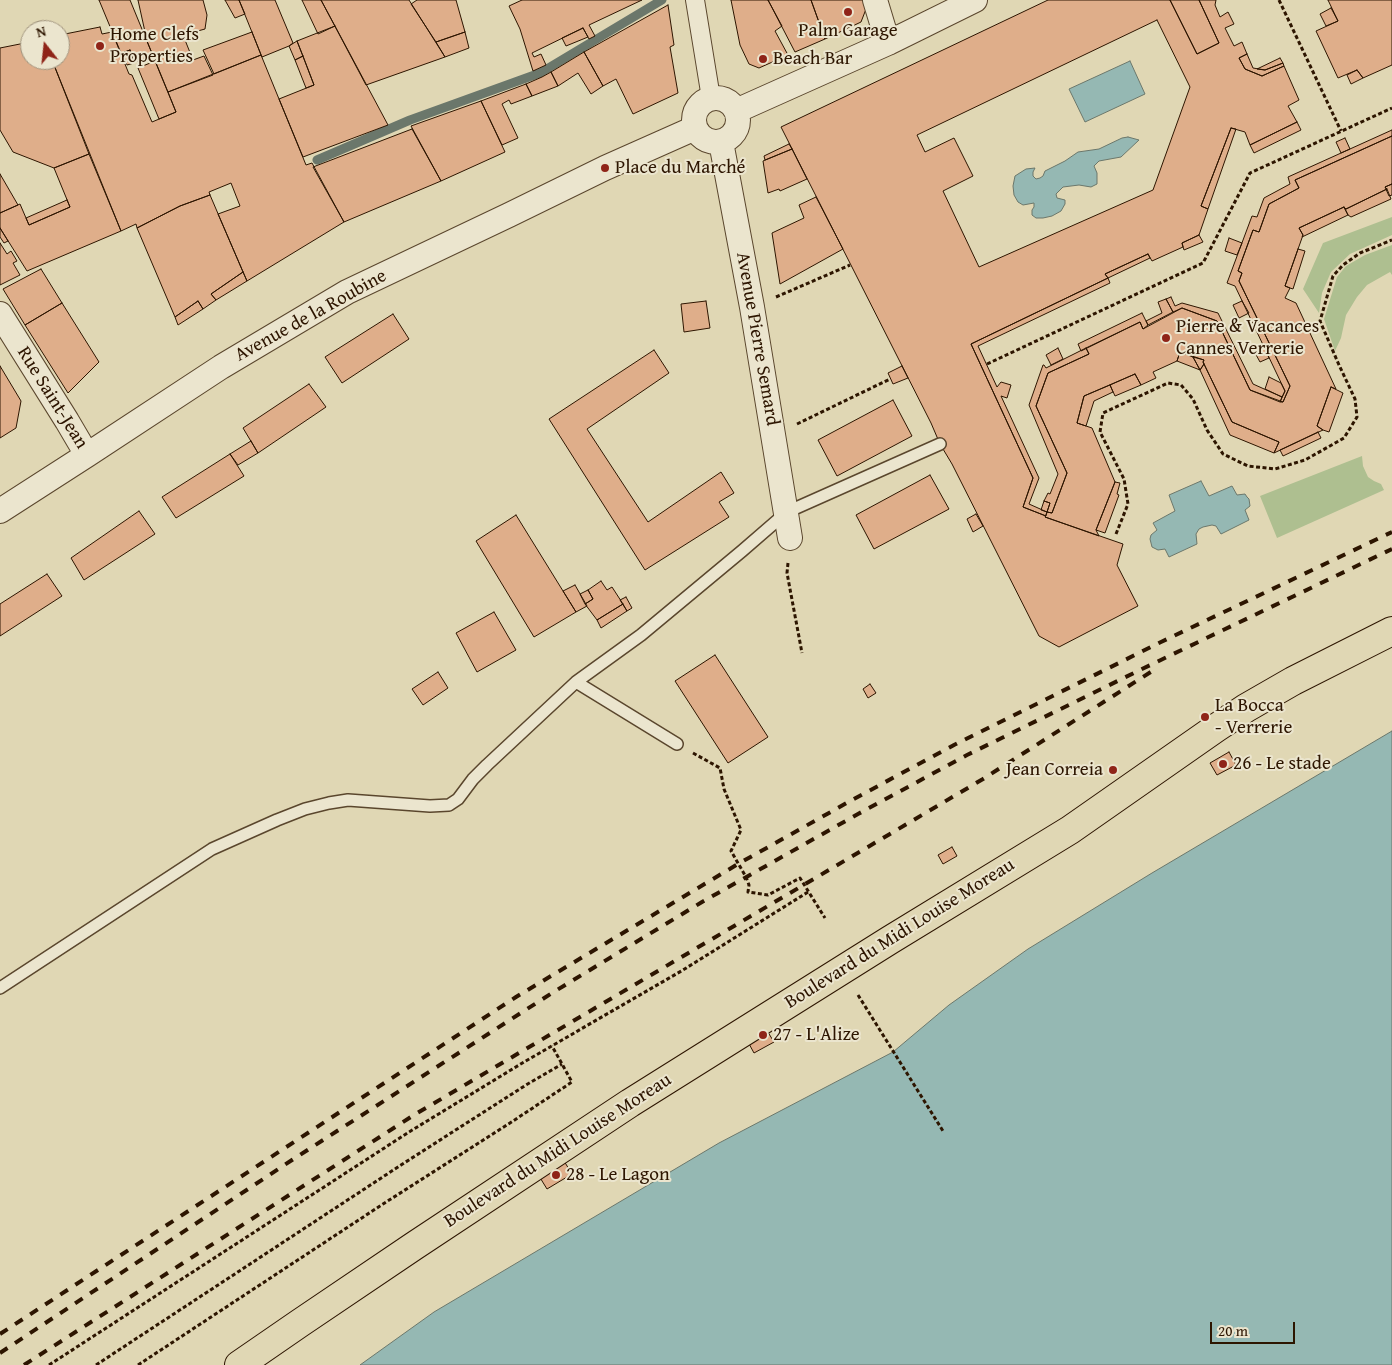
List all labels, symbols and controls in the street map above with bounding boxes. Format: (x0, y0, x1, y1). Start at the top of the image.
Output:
marker: Palm Garage (842, 6, 854, 18)
north arrow (20, 20, 70, 70)
place label: Palm Garage (798, 20, 898, 42)
text: N (34, 21, 48, 42)
place label: Home Clefs Properties (110, 24, 199, 68)
marker: Home Clefs Properties (94, 40, 106, 52)
place label: Beach Bar (773, 48, 852, 70)
marker: Beach Bar (757, 53, 769, 65)
place label: Place du Marché (615, 157, 745, 179)
marker: Place du Marché (599, 162, 611, 174)
street label: Avenue Pierre Semard (730, 250, 784, 428)
street label: Avenue de la Roubine (231, 265, 391, 367)
place label: Pierre & Vacances Cannes Verrerie (1176, 316, 1319, 360)
marker: Pierre & Vacances Cannes Verrerie (1160, 332, 1172, 344)
street label: Rue Saint-Jean (12, 343, 92, 453)
place label: La Bocca - Verrerie (1215, 695, 1292, 739)
marker: La Bocca - Verrerie (1199, 711, 1211, 723)
place label: 26 - Le stade (1233, 753, 1331, 775)
marker: 26 - Le stade (1217, 758, 1229, 770)
place label: Jean Correia (1006, 759, 1103, 781)
marker: Jean Correia (1107, 764, 1119, 776)
street label: Boulevard du Midi Louise Moreau (781, 854, 1019, 1014)
place label: 27 - L'Alize (773, 1024, 860, 1046)
marker: 27 - L'Alize (757, 1029, 769, 1041)
street label: Boulevard du Midi Louise Moreau (440, 1069, 676, 1233)
place label: 28 - Le Lagon (566, 1164, 670, 1186)
marker: 28 - Le Lagon (550, 1169, 562, 1181)
scale bar (1212, 1312, 1297, 1344)
text: 20 m (1218, 1320, 1248, 1341)

